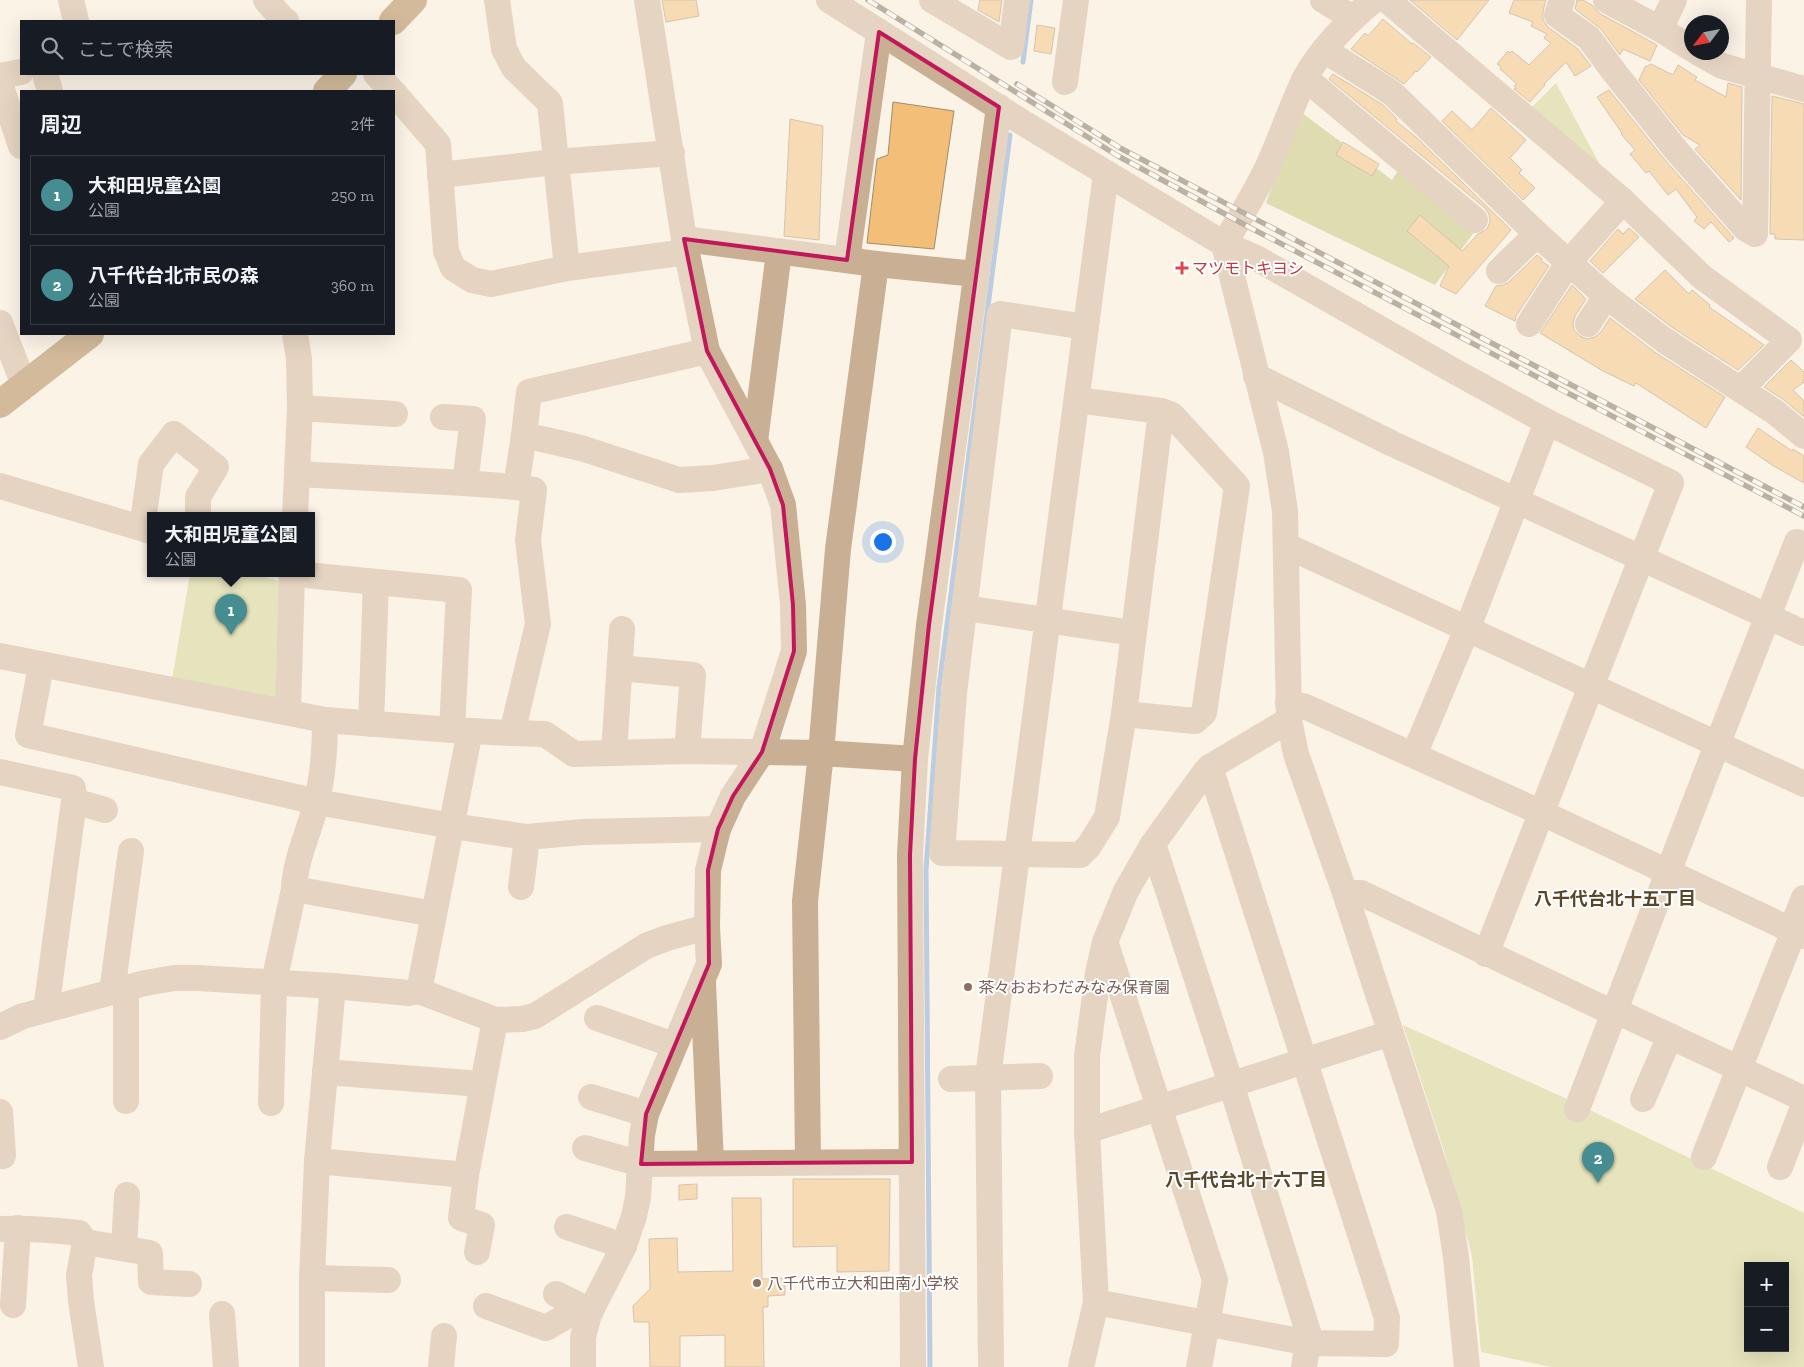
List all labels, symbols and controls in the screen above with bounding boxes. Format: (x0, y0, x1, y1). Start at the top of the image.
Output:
north arrow (1684, 15, 1729, 60)
search box (20, 20, 395, 75)
icon: search (38, 34, 66, 62)
text: ここで検索 (78, 38, 173, 61)
text: 周辺 (40, 112, 82, 137)
text: 2件 (351, 115, 375, 134)
text: 大和田児童公園 (88, 174, 221, 197)
text: 1 (54, 186, 60, 205)
text: 250 m (331, 186, 374, 205)
text: 公園 (88, 201, 120, 220)
place label: マツモトキヨシ (1192, 259, 1304, 278)
marker: マツモトキヨシ (1176, 262, 1188, 274)
text: 八千代台北市民の森 (88, 264, 259, 287)
text: 2 (53, 276, 61, 295)
text: 360 m (331, 276, 374, 295)
text: 公園 (88, 291, 120, 310)
popup (147, 512, 315, 577)
text: 大和田児童公園 (164, 523, 298, 546)
your location (870, 529, 896, 555)
text: 公園 (164, 550, 197, 569)
pin: 1 (215, 594, 247, 635)
district label: 八千代台北十五丁目 (1534, 888, 1696, 910)
place label: 茶々おおわだみなみ保育園 (978, 978, 1170, 997)
marker: 茶々おおわだみなみ保育園 (962, 981, 974, 993)
pin: 2 (1582, 1142, 1614, 1183)
district label: 八千代台北十六丁目 (1165, 1169, 1327, 1191)
map controls (1744, 1262, 1789, 1352)
button: + (1744, 1262, 1789, 1307)
place label: 八千代市立大和田南小学校 (767, 1274, 959, 1293)
marker: 八千代市立大和田南小学校 (751, 1277, 763, 1289)
button: − (1744, 1307, 1789, 1352)

